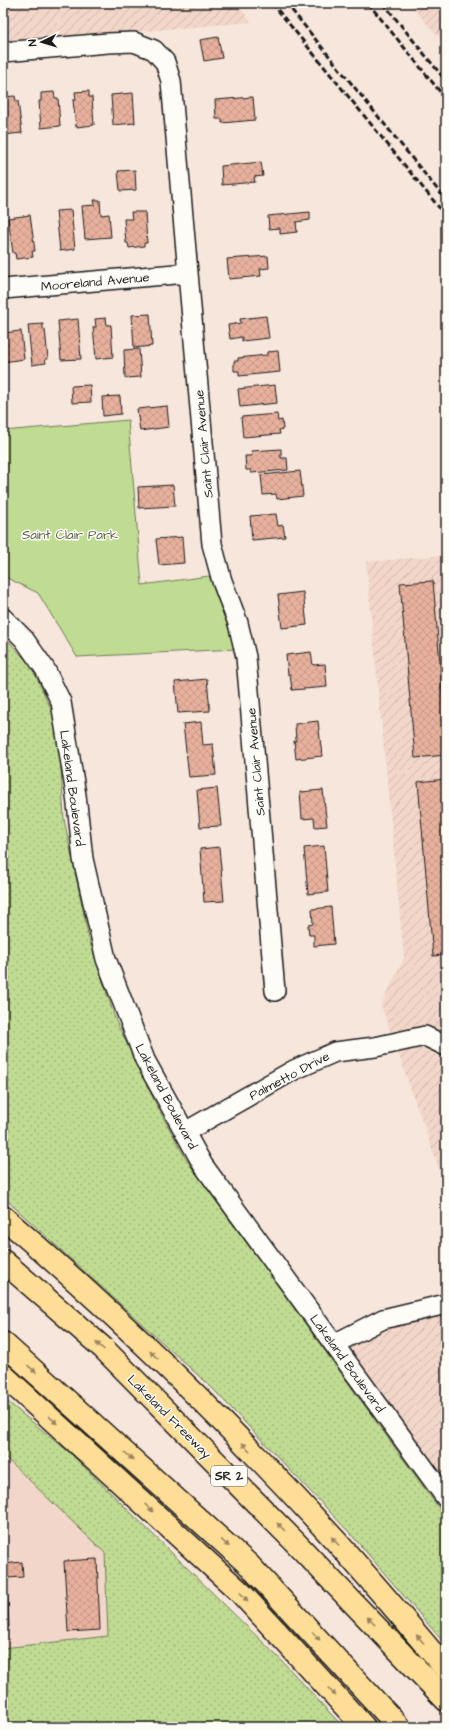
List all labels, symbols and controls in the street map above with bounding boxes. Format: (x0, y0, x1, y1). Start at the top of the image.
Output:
north arrow (22, 22, 62, 62)
text: N (25, 39, 40, 47)
street label: Mooreland Avenue (40, 268, 150, 296)
street label: Saint Clair Avenue (190, 389, 218, 499)
park label: Saint Clair Park (22, 526, 118, 544)
street label: Saint Clair Avenue (242, 707, 270, 817)
street label: Lakeland Boulevard (55, 729, 89, 848)
street label: Lakeland Boulevard (131, 1041, 202, 1153)
street label: Palmetto Drive (246, 1047, 333, 1105)
street label: Lakeland Boulevard (305, 1311, 389, 1417)
one-way arrow (95, 1341, 105, 1351)
one-way arrow (149, 1350, 159, 1359)
one-way arrow (27, 1364, 37, 1374)
street label: Lakeland Freeway (123, 1371, 215, 1463)
one-way arrow (48, 1415, 58, 1425)
one-way arrow (241, 1442, 251, 1452)
one-way arrow (124, 1451, 134, 1460)
road number: SR 2 (211, 1466, 247, 1486)
one-way arrow (144, 1503, 153, 1512)
one-way arrow (276, 1522, 286, 1532)
one-way arrow (331, 1536, 340, 1546)
one-way arrow (221, 1538, 230, 1547)
one-way arrow (239, 1592, 248, 1601)
one-way arrow (366, 1616, 376, 1626)
one-way arrow (311, 1632, 320, 1641)
one-way arrow (416, 1634, 425, 1644)
one-way arrow (327, 1687, 337, 1697)

